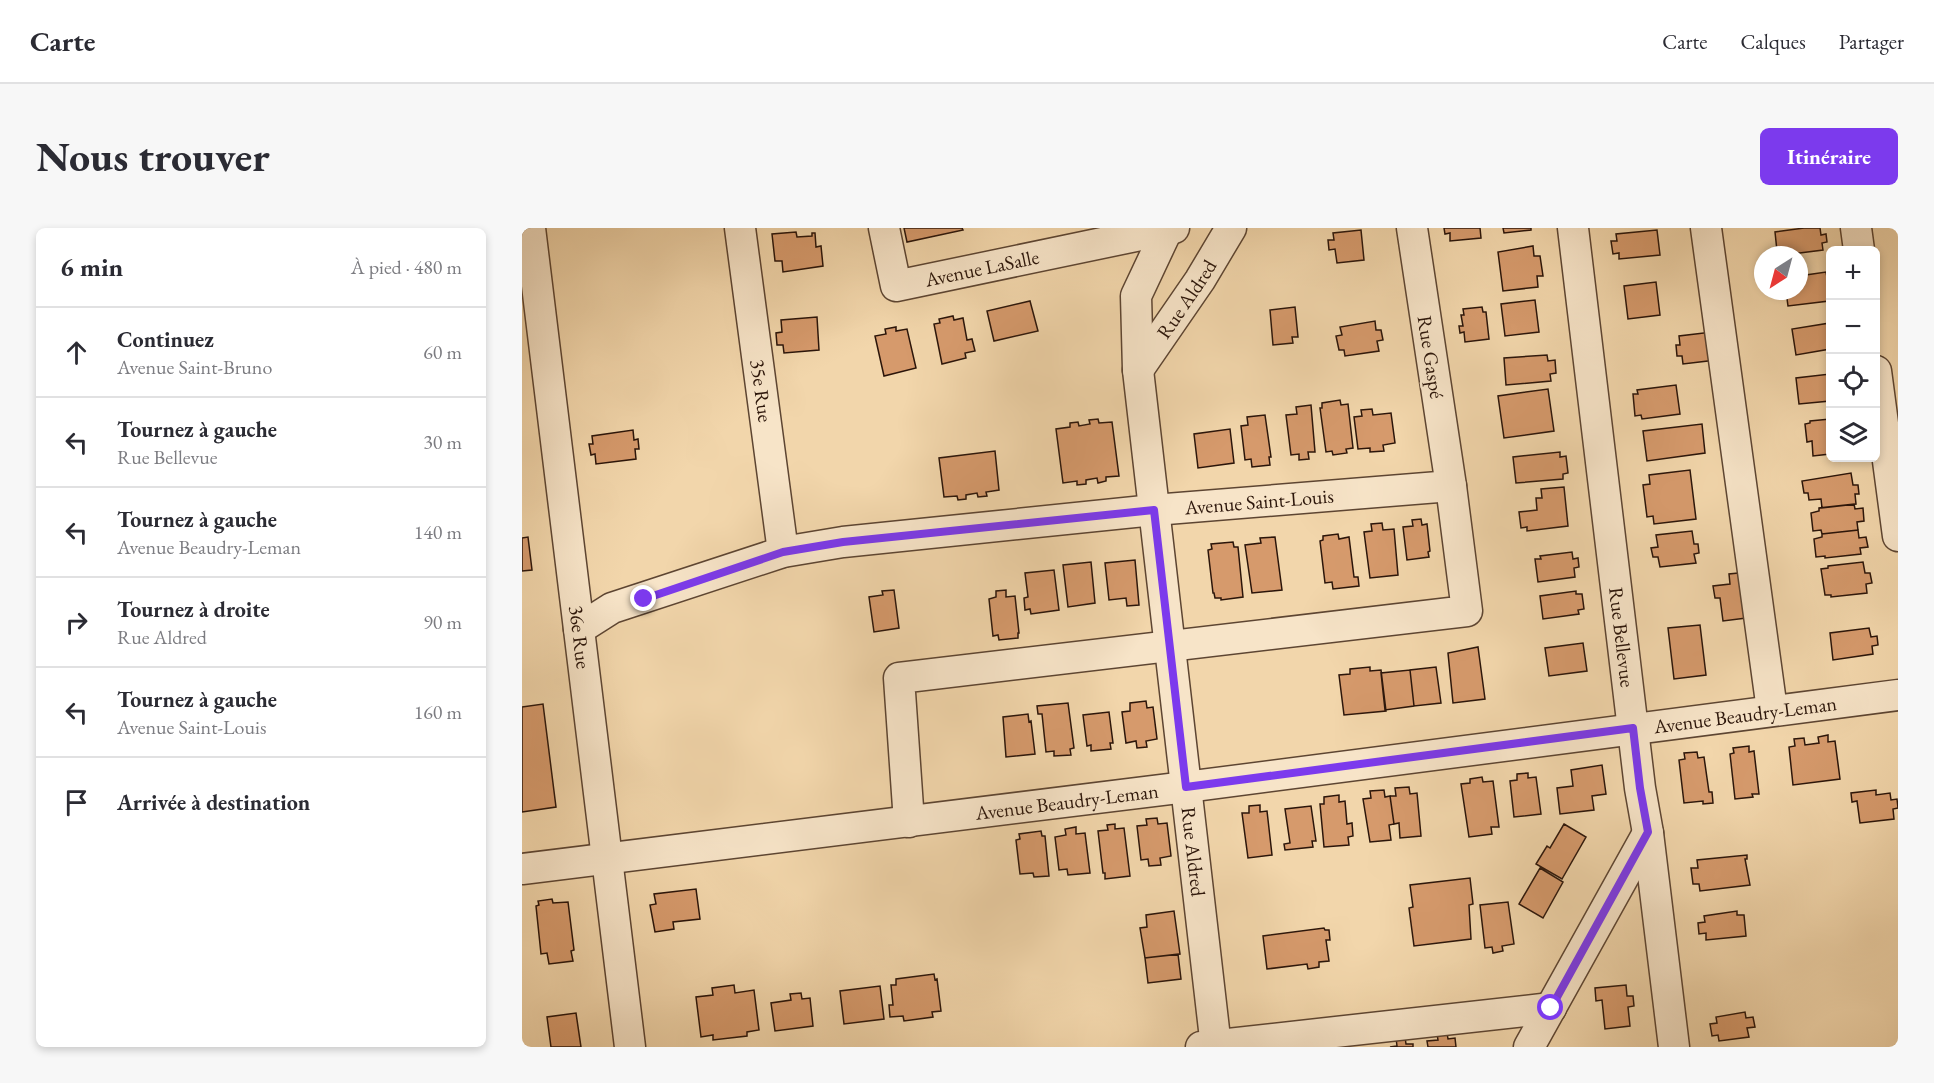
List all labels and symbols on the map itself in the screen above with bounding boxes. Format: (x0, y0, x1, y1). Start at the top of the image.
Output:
street label: Avenue LaSalle (922, 243, 1041, 293)
north arrow (1754, 246, 1808, 300)
street label: Rue Aldred (1151, 254, 1223, 344)
street label: Rue Gaspé (1412, 314, 1450, 401)
street label: 35e Rue (745, 357, 779, 424)
street label: Avenue Saint-Louis (1183, 483, 1335, 521)
route end (630, 585, 656, 611)
street label: Rue Bellevue (1603, 586, 1641, 689)
street label: 36e Rue (563, 604, 597, 670)
street label: Avenue Beaudry-Leman (1651, 690, 1839, 740)
street label: Avenue Beaudry-Leman (973, 777, 1160, 826)
street label: Rue Aldred (1175, 806, 1212, 899)
route start (1537, 994, 1563, 1020)

